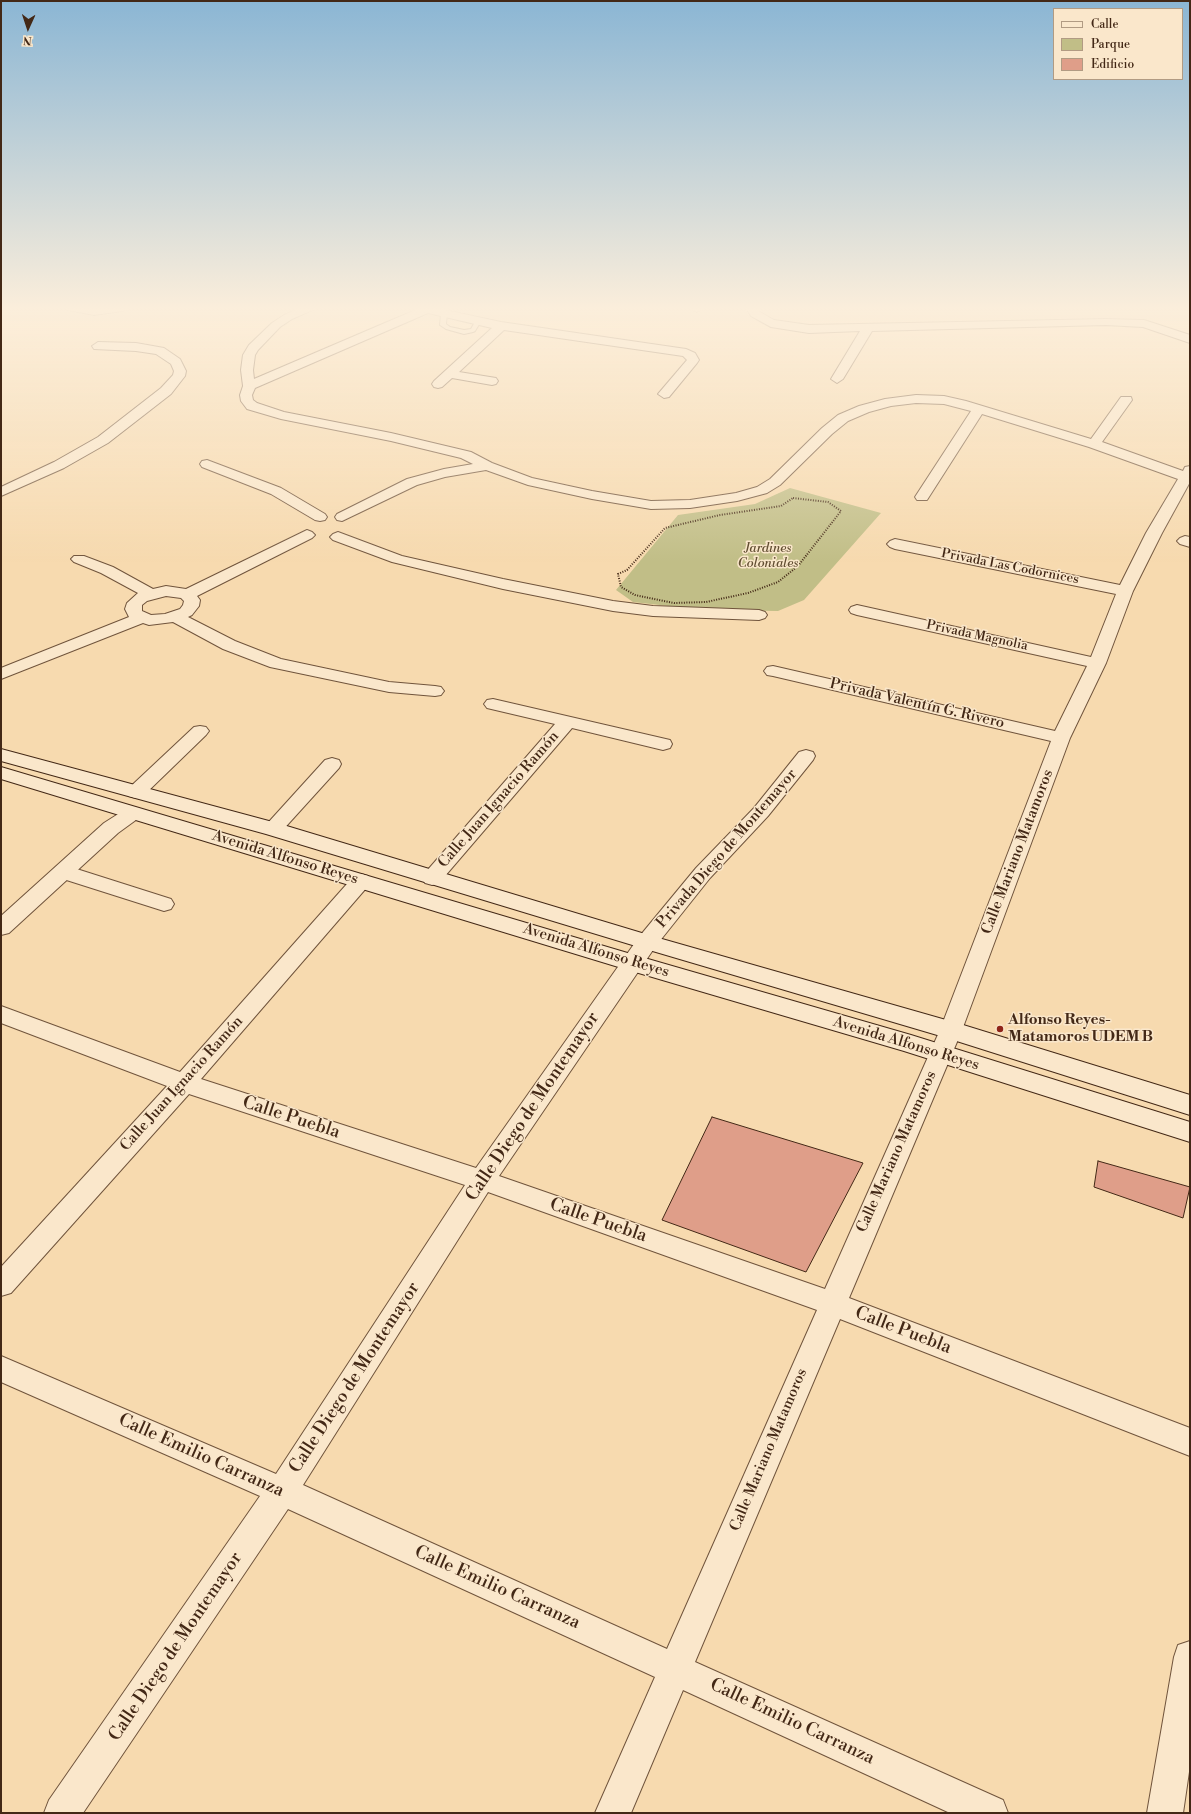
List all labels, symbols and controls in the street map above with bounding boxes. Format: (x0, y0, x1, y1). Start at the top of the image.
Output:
north arrow (8, 8, 48, 48)
legend (1053, 8, 1183, 80)
text: Calle (1091, 17, 1118, 32)
text: N (23, 33, 32, 47)
text: Parque (1091, 37, 1130, 52)
text: Edificio (1091, 57, 1134, 72)
park label: Jardines Coloniales (738, 541, 798, 572)
street label: Privada Las Codornices (940, 546, 1080, 588)
street label: Privada Magnolia (925, 618, 1029, 654)
street label: Privada Valentín G. Rivero (828, 675, 1006, 733)
street label: Calle Juan Ignacio Ramón (435, 728, 563, 872)
street label: Privada Diego de Montemayor (653, 766, 801, 932)
street label: Calle Mariano Matamoros (978, 767, 1058, 937)
street label: Avenida Alfonso Reyes (210, 827, 360, 889)
street label: Avenida Alfonso Reyes (521, 920, 671, 982)
street label: Calle Diego de Montemayor (462, 1008, 604, 1206)
place label: Alfonso Reyes- Matamoros UDEM B (1008, 1011, 1153, 1046)
street label: Calle Juan Ignacio Ramón (117, 1013, 247, 1155)
street label: Avenida Alfonso Reyes (831, 1013, 981, 1075)
marker: Alfonso Reyes- Matamoros UDEM B (995, 1024, 1005, 1034)
street label: Calle Mariano Matamoros (853, 1068, 941, 1236)
street label: Calle Puebla (239, 1092, 343, 1144)
street label: Calle Puebla (547, 1194, 649, 1248)
street label: Calle Diego de Montemayor (285, 1279, 425, 1477)
street label: Calle Puebla (852, 1303, 954, 1359)
street label: Calle Mariano Matamoros (727, 1366, 811, 1534)
street label: Calle Emilio Carranza (115, 1410, 287, 1502)
street label: Calle Emilio Carranza (411, 1542, 583, 1634)
street label: Calle Diego de Montemayor (105, 1548, 247, 1746)
street label: Calle Emilio Carranza (706, 1674, 878, 1770)

